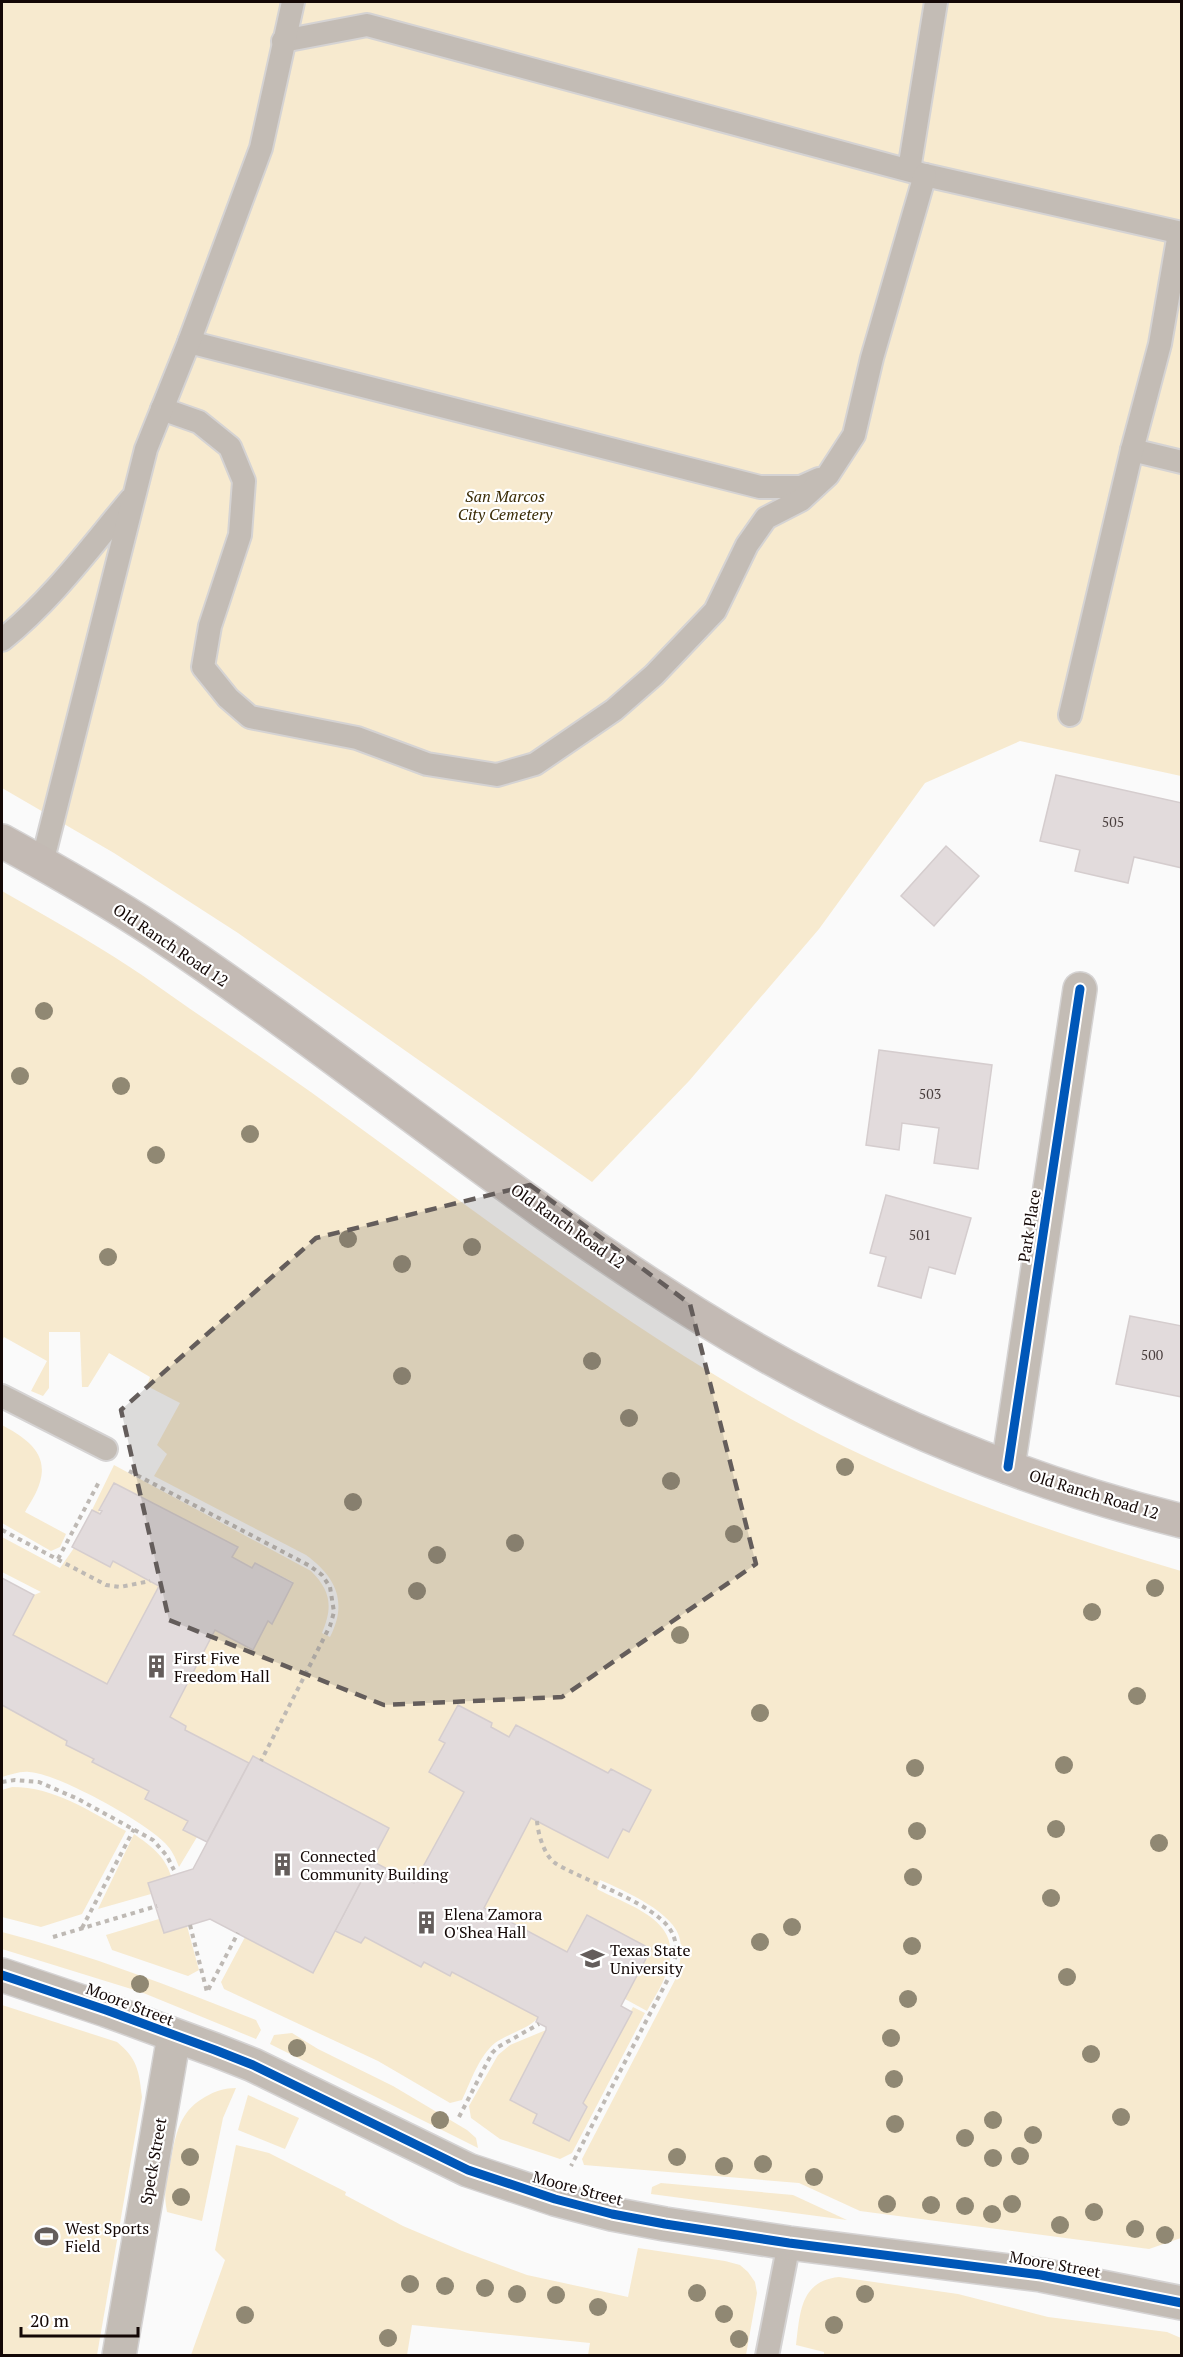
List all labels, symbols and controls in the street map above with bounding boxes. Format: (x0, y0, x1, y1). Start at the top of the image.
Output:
park label: San Marcos City Cemetery (458, 485, 553, 525)
house number: 505 (1102, 812, 1124, 831)
street label: Old Ranch Road 12 (109, 898, 233, 992)
house number: 503 (919, 1084, 941, 1103)
street label: Old Ranch Road 12 (507, 1178, 629, 1274)
street label: Park Place (1012, 1188, 1046, 1264)
house number: 501 (909, 1225, 931, 1244)
house number: 500 (1141, 1345, 1163, 1364)
street label: Old Ranch Road 12 (1026, 1464, 1162, 1524)
place label: First Five Freedom Hall (174, 1647, 270, 1687)
building icon: First Five Freedom Hall (143, 1654, 169, 1680)
place label: Connected Community Building (300, 1845, 449, 1885)
building icon: Connected Community Building (269, 1852, 295, 1878)
place label: Elena Zamora O'Shea Hall (444, 1903, 542, 1943)
building icon: Elena Zamora O'Shea Hall (413, 1910, 439, 1936)
place label: Texas State University (610, 1939, 690, 1979)
school or university icon: Texas State University (579, 1946, 605, 1972)
street label: Moore Street (83, 1977, 177, 2031)
street label: Speck Street (135, 2116, 171, 2206)
street label: Moore Street (531, 2165, 626, 2211)
place label: West Sports Field (65, 2217, 149, 2257)
sports icon: West Sports Field (34, 2224, 60, 2250)
street label: Moore Street (1008, 2245, 1102, 2283)
scale bar (21, 2300, 138, 2338)
text: 20 m (30, 2308, 70, 2332)

